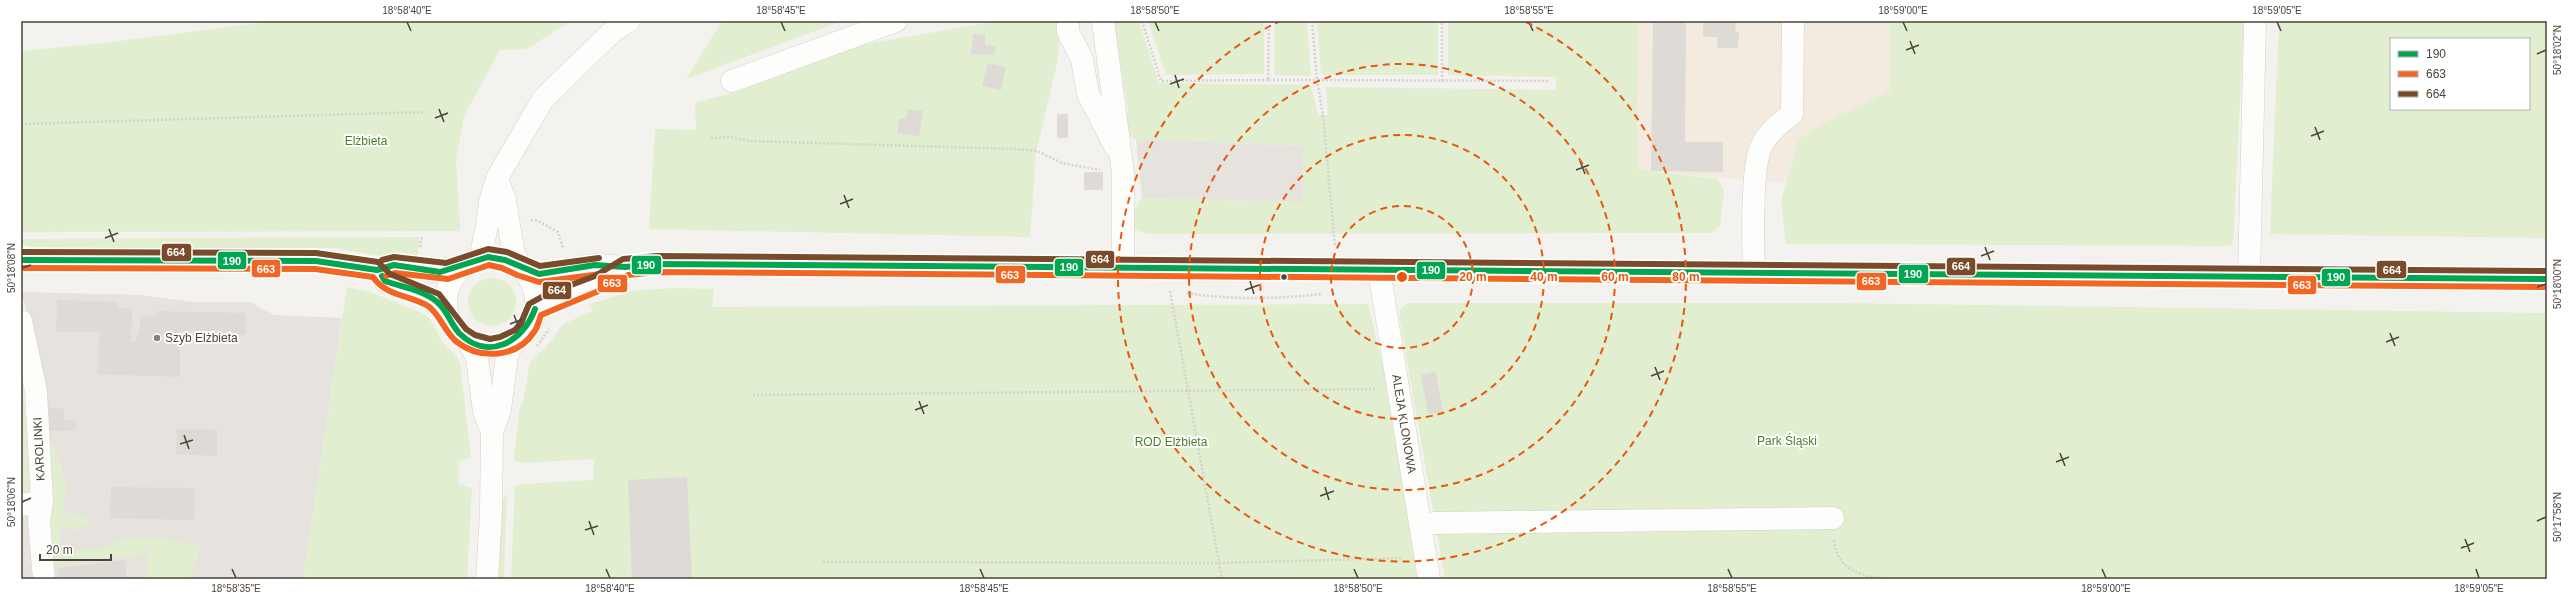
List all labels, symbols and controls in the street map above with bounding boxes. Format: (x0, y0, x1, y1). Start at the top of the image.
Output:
text: 18°58'40"E (382, 5, 432, 16)
text: 18°58'45"E (756, 5, 806, 16)
text: 18°58'50"E (1130, 5, 1180, 16)
text: 18°58'55"E (1504, 5, 1554, 16)
text: 18°59'00"E (1878, 5, 1928, 16)
text: 18°59'05"E (2252, 5, 2302, 16)
text: 50°18'02"N (2552, 25, 2563, 75)
legend (2390, 38, 2530, 110)
text: 190 (2426, 47, 2446, 61)
text: 663 (2426, 67, 2446, 81)
text: 664 (2426, 87, 2446, 101)
park label: Elżbieta (345, 134, 388, 148)
text: 50°18'08"N (6, 243, 17, 293)
line badge: 664 (161, 243, 192, 262)
text: 664 (167, 246, 186, 258)
line badge: 664 (1085, 250, 1115, 269)
line badge: 190 (217, 251, 247, 270)
text: 664 (1091, 253, 1110, 265)
text: 190 (223, 255, 241, 267)
line badge: 190 (631, 255, 662, 275)
line badge: 664 (1946, 257, 1976, 276)
line badge: 190 (1054, 258, 1084, 277)
line badge: 663 (251, 259, 281, 278)
text: 190 (637, 259, 655, 271)
text: 50°18'00"N (2552, 259, 2563, 309)
text: 664 (1952, 260, 1971, 272)
line badge: 664 (2376, 260, 2407, 279)
text: 190 (1060, 261, 1078, 273)
line badge: 190 (1416, 261, 1446, 280)
text: 663 (257, 263, 275, 275)
text: 190 (1422, 264, 1440, 276)
line badge: 190 (1898, 264, 1929, 284)
text: 664 (2383, 264, 2402, 276)
line badge: 663 (995, 265, 1026, 284)
text: 190 (1904, 268, 1922, 280)
line badge: 190 (2321, 268, 2351, 287)
text: 663 (1001, 269, 1019, 281)
centre of rings (1395, 270, 1409, 284)
text: 20 m (1459, 270, 1487, 284)
text: 40 m (1530, 270, 1558, 284)
text: 60 m (1601, 270, 1629, 284)
text: 80 m (1672, 270, 1700, 284)
text: 190 (2327, 271, 2345, 283)
unlabelled marker (1279, 272, 1289, 282)
line badge: 663 (1856, 272, 1887, 291)
line badge: 663 (597, 274, 628, 293)
text: 663 (1862, 275, 1880, 287)
line badge: 663 (2287, 275, 2317, 295)
text: 663 (603, 277, 621, 289)
text: 663 (2293, 279, 2311, 291)
line badge: 664 (542, 281, 572, 300)
text: 664 (548, 284, 567, 296)
place label: Szyb Elżbieta (165, 331, 238, 345)
marker: Szyb Elżbieta (152, 333, 162, 343)
street label: ALEJA KLONOWA (1389, 373, 1419, 475)
street label: KAROLINKI (30, 417, 48, 481)
park label: Park Śląski (1757, 433, 1817, 448)
park label: ROD Elżbieta (1135, 435, 1208, 449)
text: 50°18'06"N (6, 477, 17, 527)
text: 50°17'58"N (2552, 492, 2563, 542)
scale bar (40, 536, 111, 562)
text: 20 m (46, 543, 73, 557)
text: 18°58'35"E (211, 583, 261, 594)
text: 18°58'40"E (585, 583, 635, 594)
text: 18°58'45"E (959, 583, 1009, 594)
text: 18°58'50"E (1333, 583, 1383, 594)
text: 18°58'55"E (1707, 583, 1757, 594)
text: 18°59'00"E (2081, 583, 2131, 594)
text: 18°59'05"E (2454, 583, 2504, 594)

